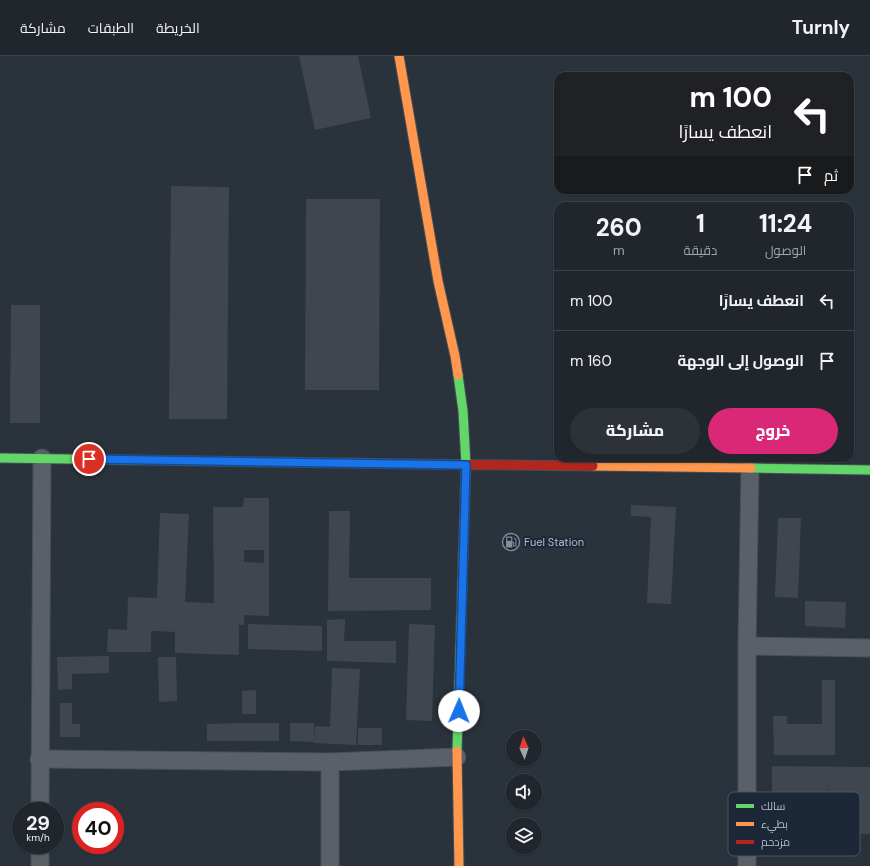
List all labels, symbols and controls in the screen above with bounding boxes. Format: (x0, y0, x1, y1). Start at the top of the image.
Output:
text: Turnly (792, 15, 850, 40)
text: مشاركة (20, 19, 66, 37)
text: الطبقات (88, 19, 134, 37)
text: الخريطة (156, 19, 200, 37)
text: 100 m (689, 79, 772, 116)
icon: left (786, 88, 838, 140)
text: انعطف يسارًا (678, 120, 772, 144)
icon: arrive (794, 164, 816, 186)
text: ثم (824, 166, 838, 186)
text: 1 (696, 208, 705, 239)
text: 11:24 (759, 208, 812, 239)
text: 260 (596, 212, 642, 243)
text: m (613, 242, 625, 259)
text: دقيقة (683, 242, 717, 259)
text: الوصول (765, 242, 806, 259)
icon: left (816, 290, 838, 312)
text: 100 m (570, 291, 613, 311)
text: انعطف يسارًا (719, 291, 804, 311)
icon: arrive (816, 350, 838, 372)
text: 160 m (570, 351, 612, 371)
text: الوصول إلى الوجهة (677, 351, 804, 371)
button: مشاركة (570, 408, 700, 454)
button: خروج (708, 408, 838, 454)
pin (72, 442, 106, 476)
icon: arrive (78, 448, 100, 470)
fuel station icon: Fuel Station (501, 532, 521, 552)
place label: Fuel Station (524, 535, 584, 549)
position arrow (438, 690, 480, 732)
north arrow (506, 730, 542, 766)
map controls (506, 730, 542, 854)
button: sound (506, 774, 542, 810)
legend (728, 792, 860, 856)
text: سالك (761, 799, 785, 813)
speed limit sign: 40 (72, 802, 124, 854)
text: 29 (26, 810, 50, 836)
text: بطيء (761, 817, 788, 833)
button: layers (506, 818, 542, 854)
text: km/h (26, 831, 50, 844)
text: مزدحم (761, 835, 790, 850)

